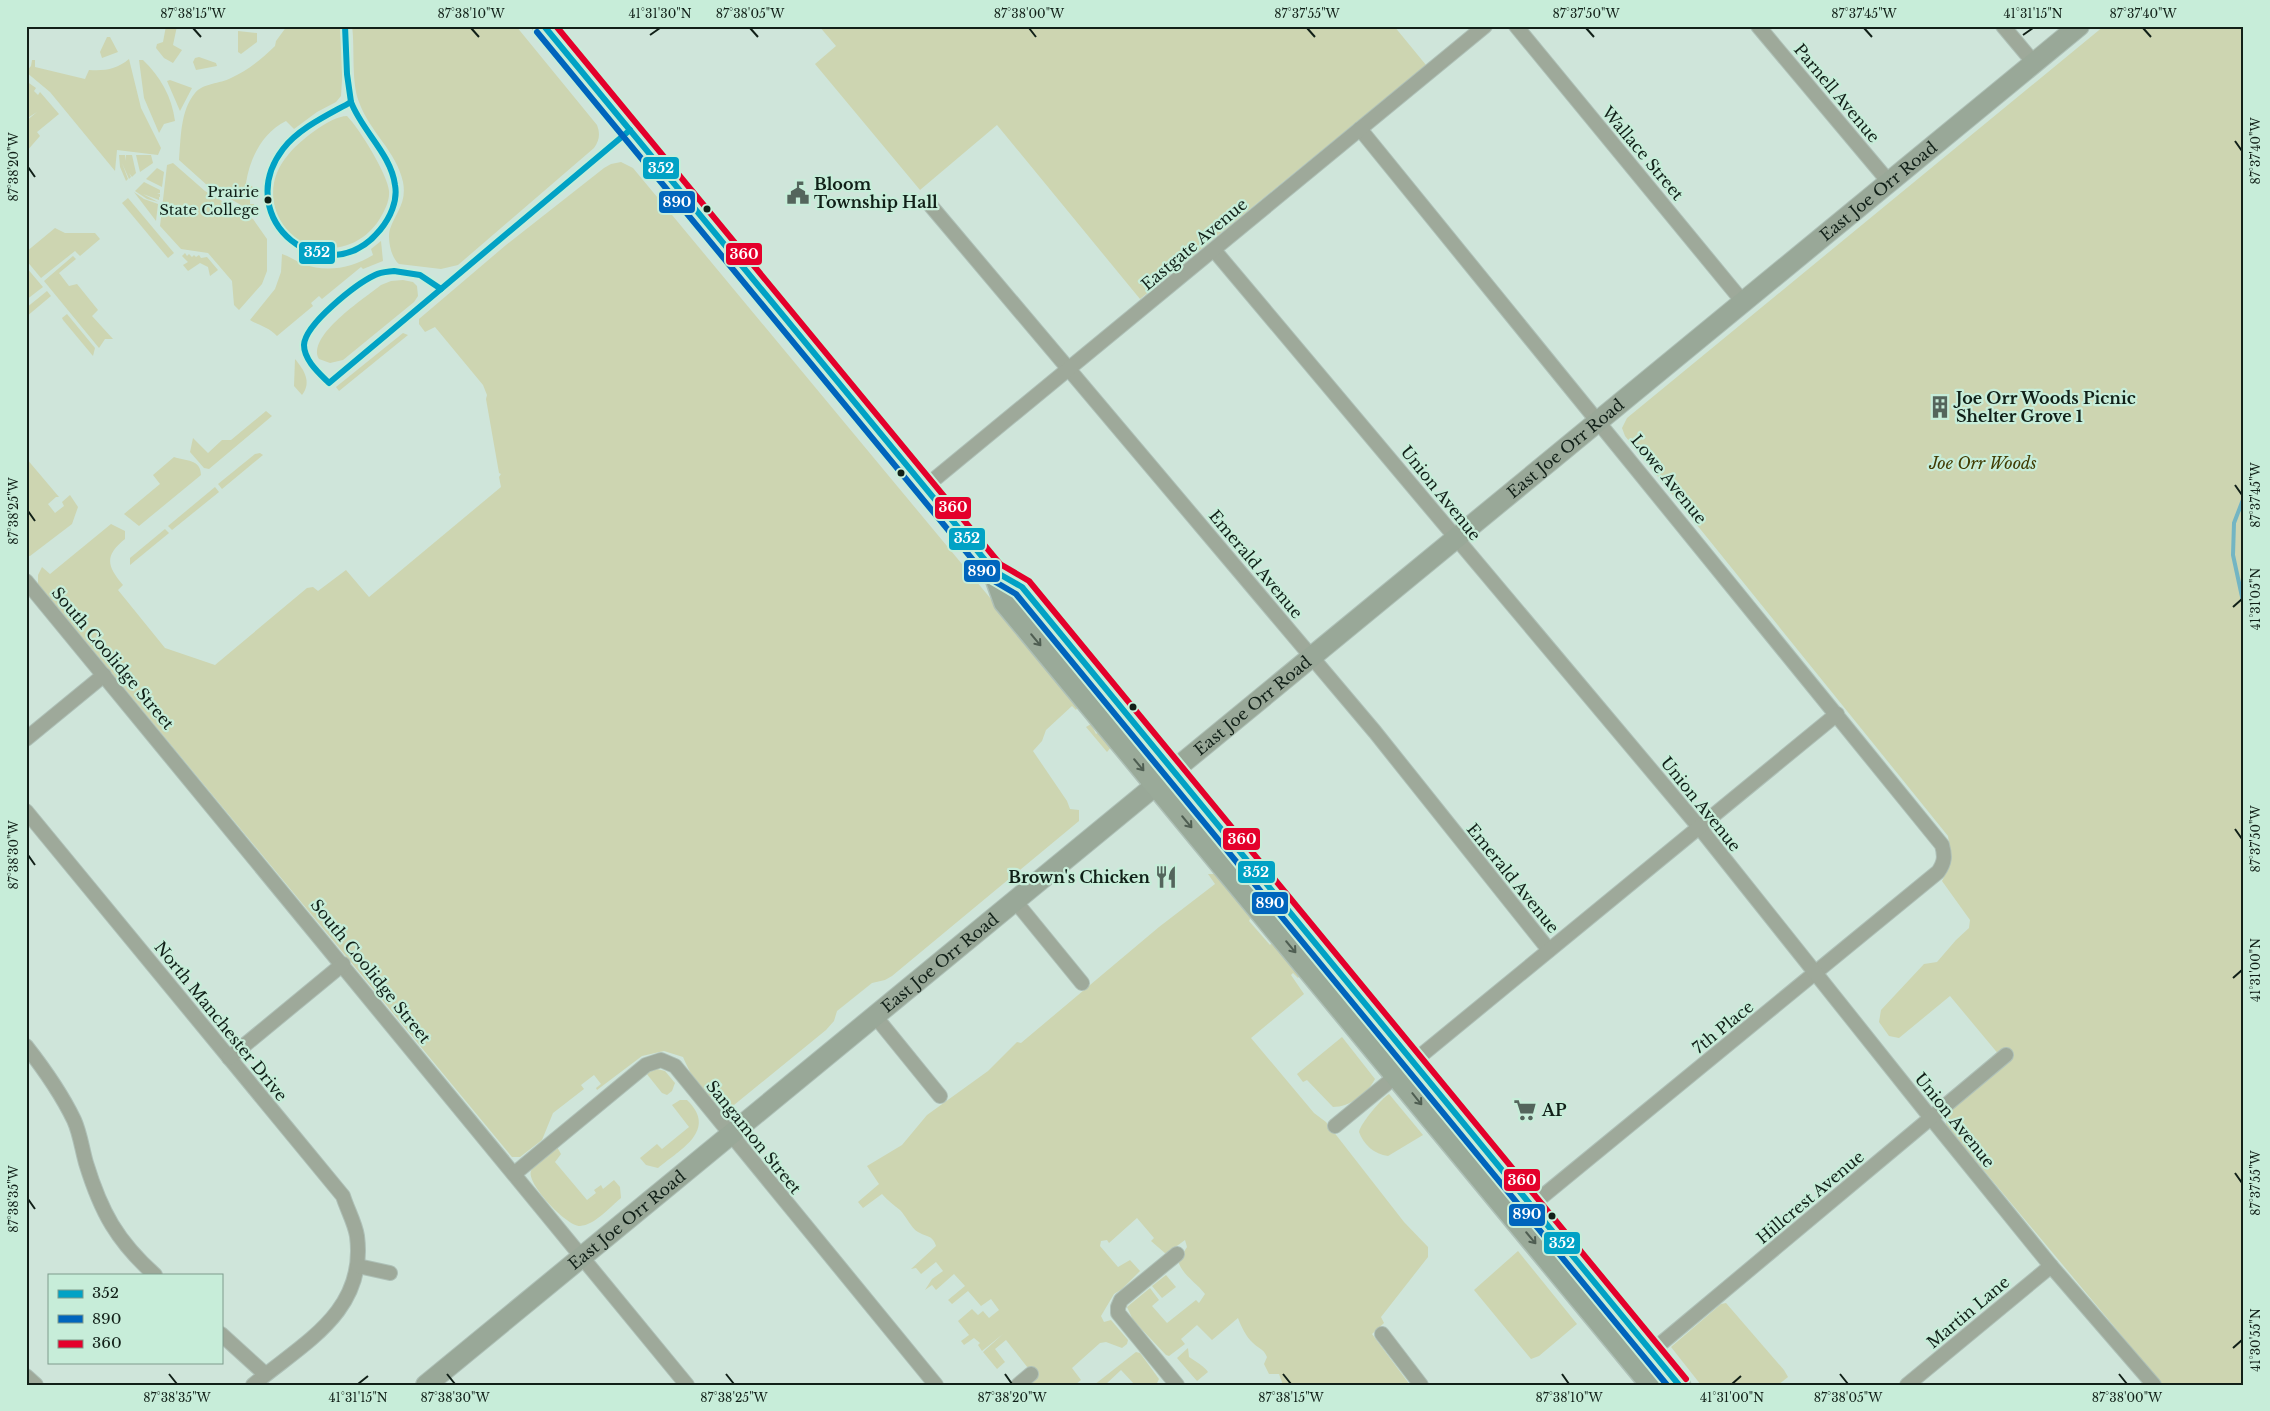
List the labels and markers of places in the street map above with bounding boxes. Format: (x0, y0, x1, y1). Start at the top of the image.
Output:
place label: Bloom Township Hall (814, 174, 938, 212)
public building icon: Bloom Township Hall (785, 180, 811, 206)
place label: Prairie State College (159, 182, 259, 219)
marker: Prairie State College (263, 195, 273, 205)
unlabelled marker (702, 204, 712, 214)
place label: Joe Orr Woods Picnic Shelter Grove 1 (1953, 388, 2136, 426)
building icon: Joe Orr Woods Picnic Shelter Grove 1 (1927, 394, 1953, 420)
unlabelled marker (896, 468, 906, 478)
unlabelled marker (1128, 702, 1138, 712)
restaurant icon: Brown's Chicken (1153, 864, 1179, 890)
place label: Brown's Chicken (1008, 867, 1150, 887)
supermarket icon: AP (1512, 1097, 1538, 1123)
place label: AP (1541, 1100, 1567, 1120)
unlabelled marker (1547, 1211, 1557, 1221)

